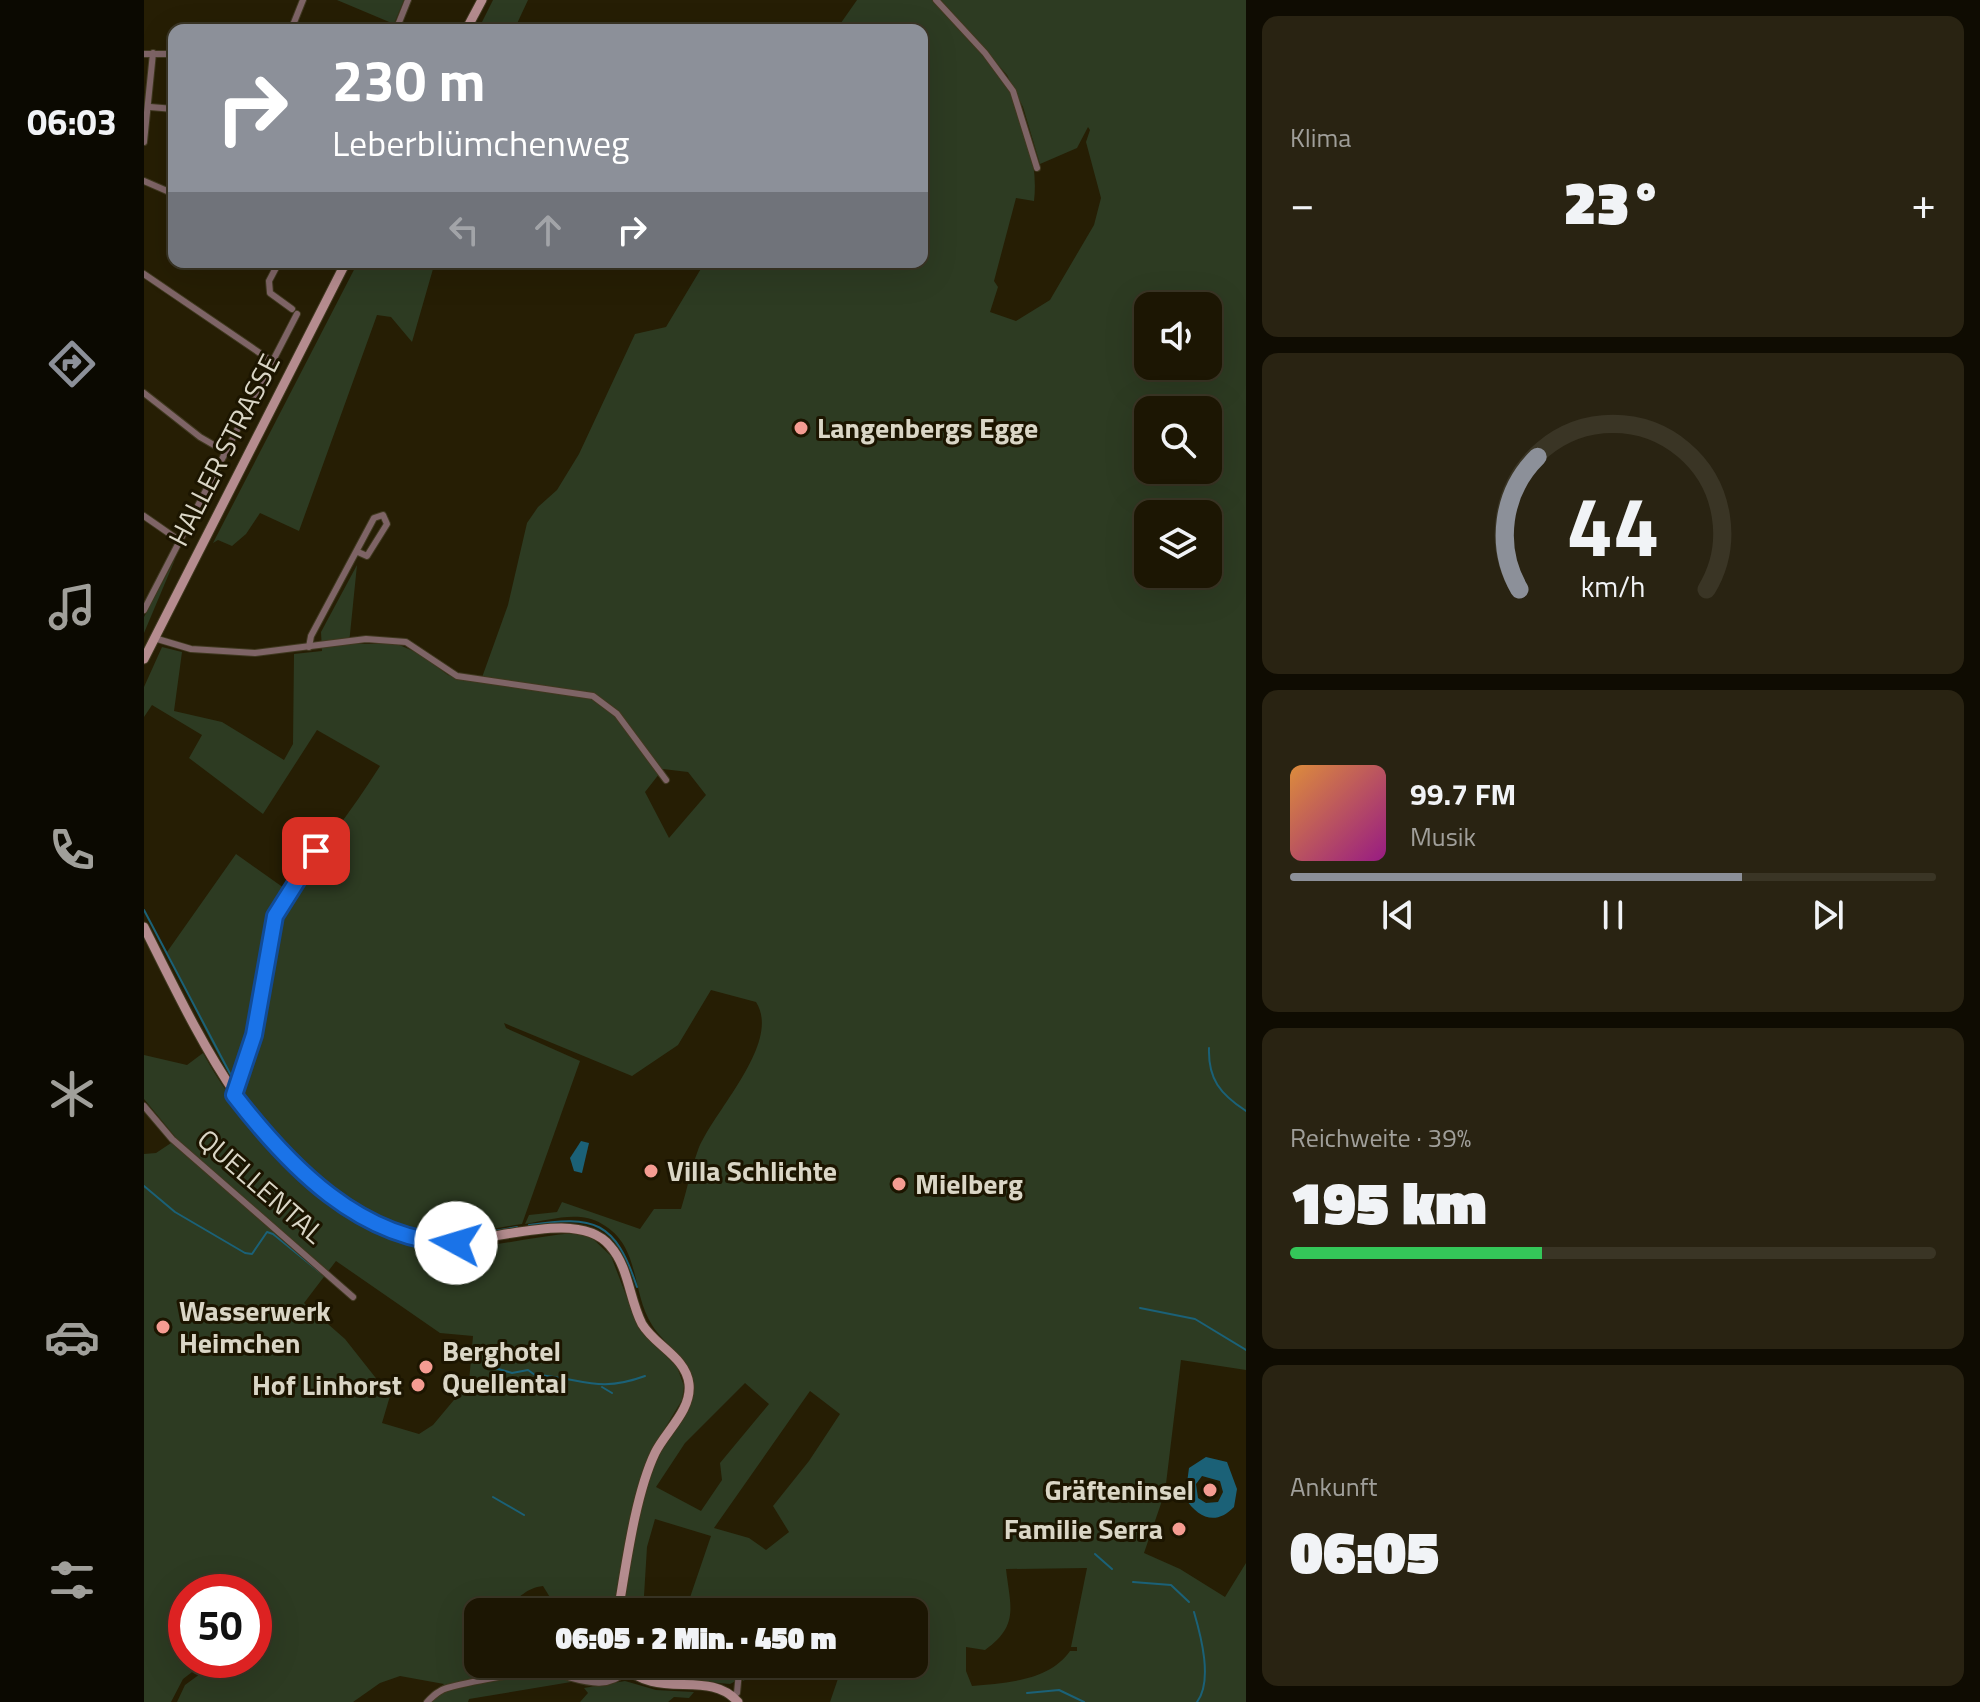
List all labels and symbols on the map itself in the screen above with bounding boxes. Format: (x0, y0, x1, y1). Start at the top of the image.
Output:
street label: HALLER STRASSE (157, 346, 291, 553)
place label: Langenbergs Egge (817, 406, 1038, 449)
marker: Langenbergs Egge (792, 419, 810, 437)
pin (282, 817, 350, 885)
street label: QUELLENTAL (188, 1118, 335, 1254)
place label: Villa Schlichte (667, 1149, 837, 1192)
marker: Villa Schlichte (642, 1162, 660, 1180)
place label: Mielberg (915, 1162, 1023, 1205)
marker: Mielberg (890, 1175, 908, 1193)
position arrow (414, 1201, 498, 1285)
place label: Wasserwerk Heimchen (179, 1289, 331, 1364)
marker: Wasserwerk Heimchen (154, 1318, 172, 1336)
place label: Berghotel Quellental (442, 1329, 567, 1404)
marker: Berghotel Quellental (417, 1358, 435, 1376)
place label: Hof Linhorst (252, 1363, 402, 1406)
marker: Hof Linhorst (409, 1376, 427, 1394)
place label: Gräfteninsel (1044, 1468, 1194, 1511)
marker: Gräfteninsel (1201, 1481, 1219, 1499)
place label: Familie Serra (1004, 1507, 1163, 1550)
marker: Familie Serra (1170, 1520, 1188, 1538)
speed limit sign: 50 (168, 1574, 272, 1678)

